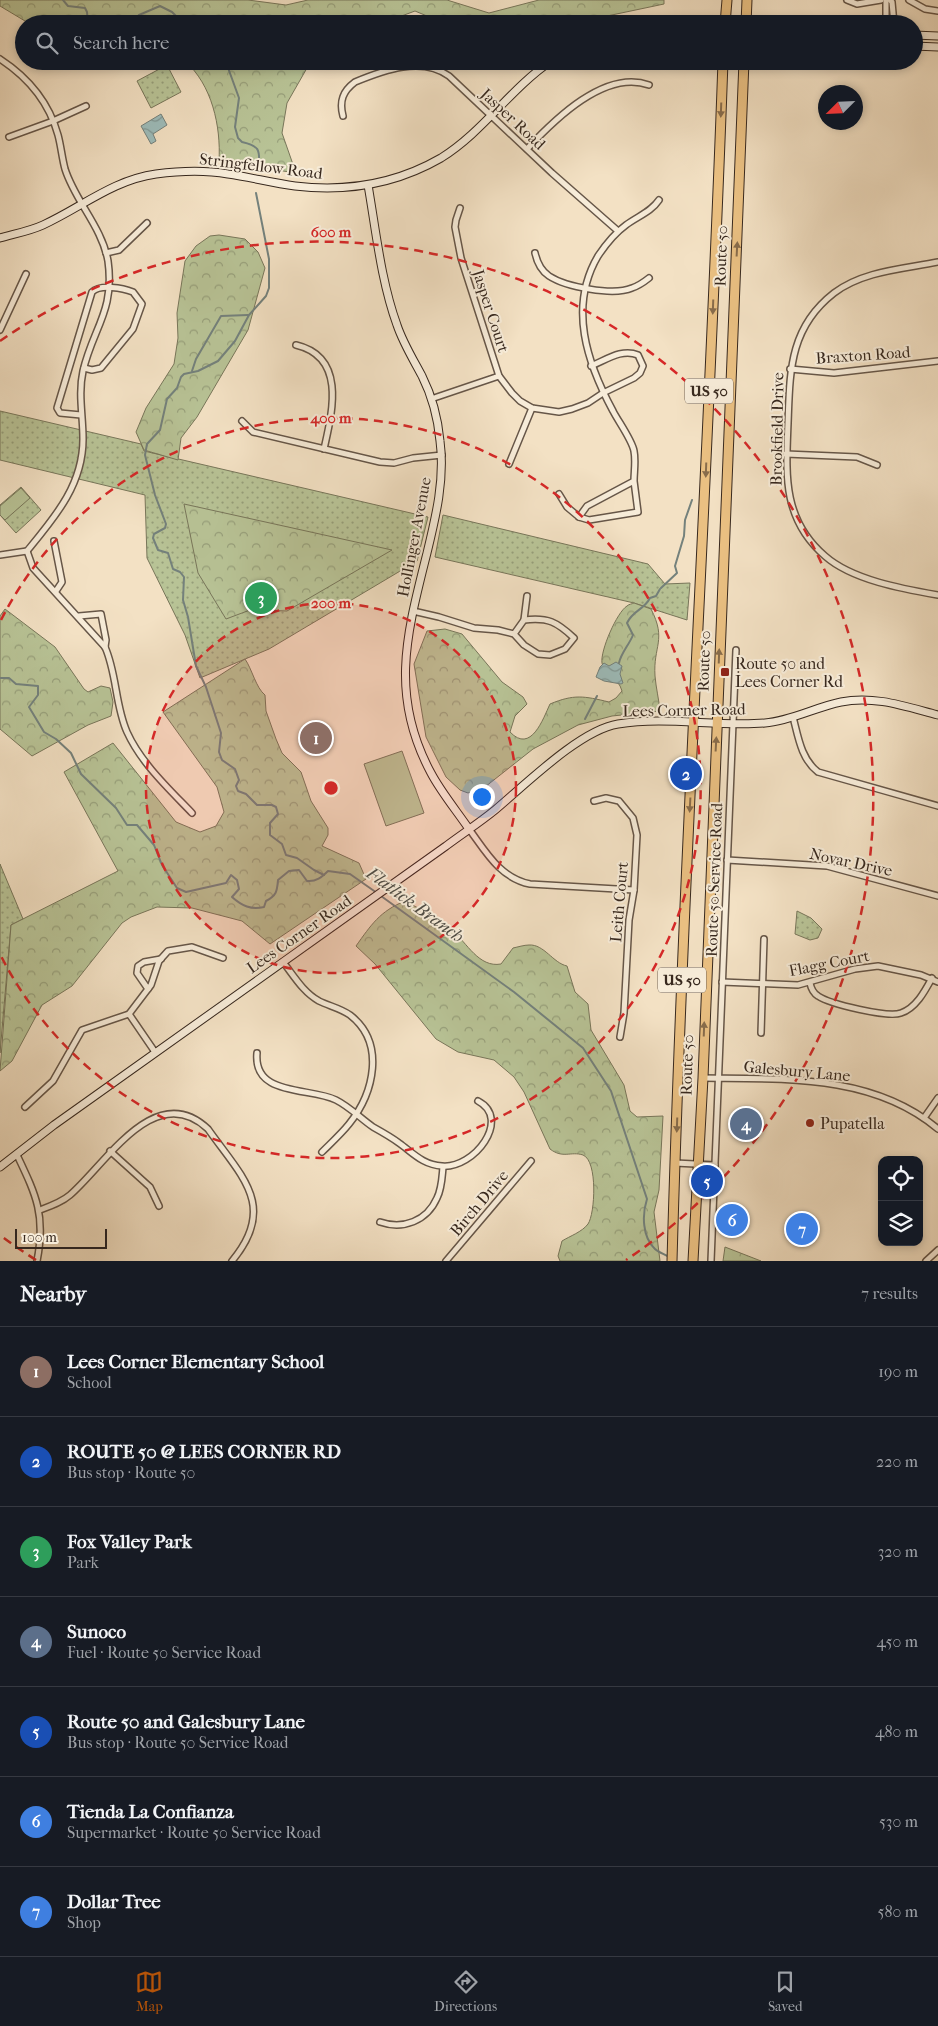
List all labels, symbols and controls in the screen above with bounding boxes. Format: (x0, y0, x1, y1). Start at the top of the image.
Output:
search box (15, 15, 923, 70)
icon: search (33, 29, 61, 57)
text: Search here (73, 32, 169, 54)
street label: Jasper Road (475, 83, 549, 154)
north arrow (818, 85, 863, 130)
one-way arrow (717, 102, 725, 118)
street label: Stringfellow Road (198, 149, 324, 183)
text: 600 m (311, 223, 352, 241)
street label: Route 50 (710, 225, 732, 287)
one-way arrow (733, 241, 741, 257)
street label: Jasper Court (468, 265, 513, 355)
one-way arrow (708, 300, 716, 316)
street label: Braxton Road (815, 342, 911, 368)
street label: Brookfield Drive (767, 372, 787, 486)
road number: US 50 (685, 378, 733, 404)
text: 400 m (309, 409, 352, 427)
one-way arrow (702, 462, 710, 478)
street label: Hollinger Avenue (393, 475, 435, 599)
pin: 3 (245, 579, 277, 617)
text: 200 m (311, 594, 351, 612)
street label: Route 50 (693, 630, 715, 692)
one-way arrow (716, 648, 724, 664)
place label: Route 50 and Lees Corner Rd (735, 654, 843, 691)
marker: Route 50 and Lees Corner Rd (719, 666, 731, 678)
street label: Lees Corner Road (622, 699, 746, 721)
pin: 1 (300, 719, 332, 757)
one-way arrow (713, 736, 721, 752)
pin: 2 (670, 755, 702, 793)
centre of rings (322, 779, 340, 797)
your location (469, 784, 495, 810)
one-way arrow (685, 797, 693, 813)
street label: Route 50 Service Road (702, 802, 726, 957)
street label: Novar Drive (808, 844, 894, 880)
street label: Leith Court (606, 861, 632, 943)
water label: Flatlick Branch (362, 862, 468, 947)
street label: Lees Corner Road (243, 891, 355, 977)
street label: Flagg Court (787, 946, 871, 980)
road number: US 50 (658, 968, 706, 992)
one-way arrow (700, 1021, 708, 1037)
street label: Route 50 (676, 1034, 698, 1096)
street label: Galesbury Lane (743, 1057, 851, 1085)
pin: 4 (730, 1105, 762, 1143)
place label: Pupatella (820, 1114, 885, 1133)
one-way arrow (672, 1117, 680, 1133)
marker: Pupatella (804, 1117, 816, 1129)
map controls (878, 1156, 923, 1246)
button: locate (878, 1156, 923, 1201)
pin: 5 (691, 1162, 723, 1200)
street label: Birch Drive (446, 1166, 512, 1240)
pin: 6 (716, 1201, 748, 1239)
button: layers (878, 1201, 923, 1246)
pin: 7 (786, 1210, 818, 1248)
scale bar (15, 1226, 108, 1249)
text: 100 m (22, 1229, 57, 1246)
text: Nearby (20, 1282, 86, 1306)
text: 7 results (861, 1284, 918, 1303)
text: Lees Corner Elementary School (67, 1351, 324, 1373)
text: 1 (33, 1362, 39, 1381)
text: 190 m (878, 1362, 918, 1381)
text: School (67, 1373, 112, 1392)
text: ROUTE 50 @ LEES CORNER RD (67, 1441, 341, 1463)
text: 2 (32, 1452, 40, 1471)
text: 220 m (876, 1452, 918, 1471)
text: Bus stop · Route 50 (67, 1463, 195, 1482)
text: Fox Valley Park (67, 1531, 192, 1553)
text: 3 (33, 1542, 39, 1561)
text: 320 m (878, 1542, 918, 1561)
text: Park (67, 1553, 99, 1572)
text: Sunoco (67, 1621, 126, 1643)
text: 4 (31, 1632, 41, 1651)
text: 450 m (877, 1632, 918, 1651)
text: Fuel · Route 50 Service Road (67, 1643, 261, 1662)
text: Route 50 and Galesbury Lane (67, 1711, 305, 1733)
text: 5 (33, 1722, 39, 1741)
text: 480 m (875, 1722, 918, 1741)
text: Bus stop · Route 50 Service Road (67, 1733, 288, 1752)
text: Tienda La Confianza (67, 1801, 234, 1823)
text: 6 (32, 1812, 40, 1831)
text: 530 m (879, 1812, 918, 1831)
text: Supermarket · Route 50 Service Road (67, 1823, 321, 1842)
text: Dollar Tree (67, 1891, 161, 1913)
text: 7 (32, 1902, 40, 1921)
text: 580 m (877, 1902, 918, 1921)
text: Shop (67, 1913, 101, 1932)
tab: Map (135, 1968, 163, 2015)
tab: Directions (434, 1968, 497, 2015)
tab: Saved (768, 1968, 803, 2015)

